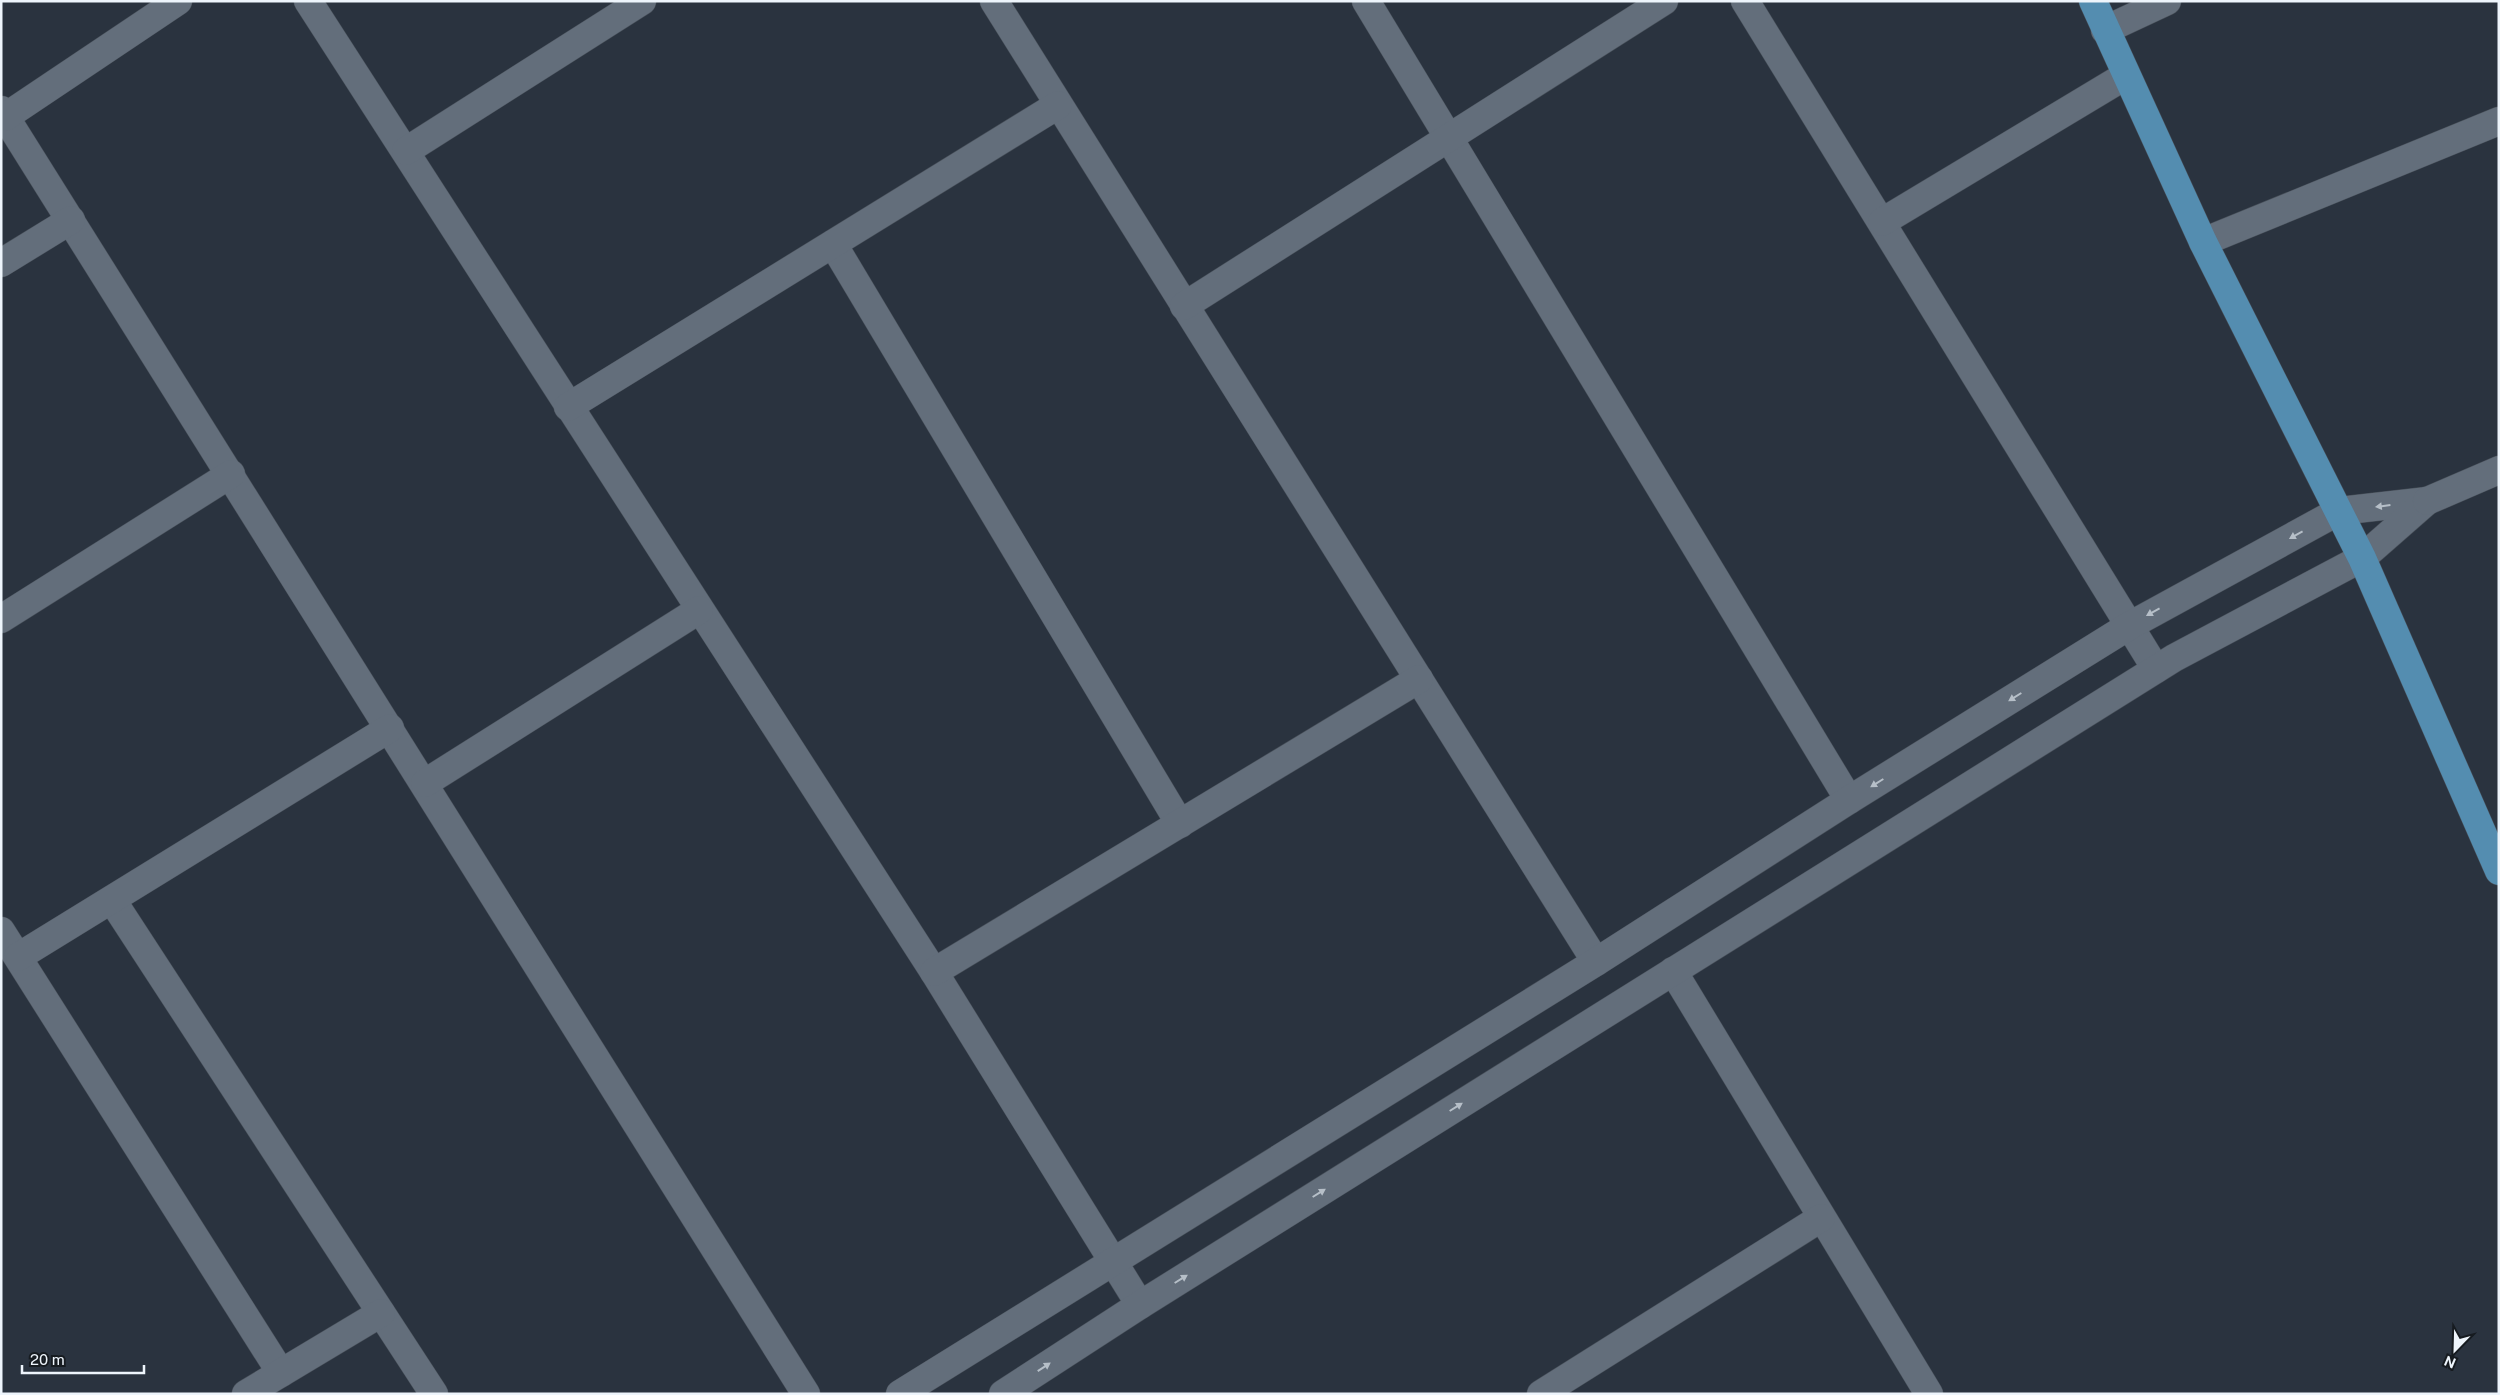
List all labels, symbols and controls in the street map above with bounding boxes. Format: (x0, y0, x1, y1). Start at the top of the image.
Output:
one-way arrow (2375, 502, 2391, 510)
one-way arrow (2289, 531, 2303, 539)
one-way arrow (2147, 608, 2160, 617)
one-way arrow (2008, 692, 2021, 702)
one-way arrow (1870, 778, 1883, 787)
one-way arrow (1450, 1102, 1463, 1111)
one-way arrow (1312, 1188, 1325, 1198)
one-way arrow (1174, 1275, 1187, 1284)
north arrow (2430, 1325, 2480, 1375)
scale bar (22, 1342, 145, 1374)
text: 20 m (30, 1351, 65, 1368)
text: N (2442, 1352, 2458, 1371)
one-way arrow (1038, 1362, 1051, 1372)

